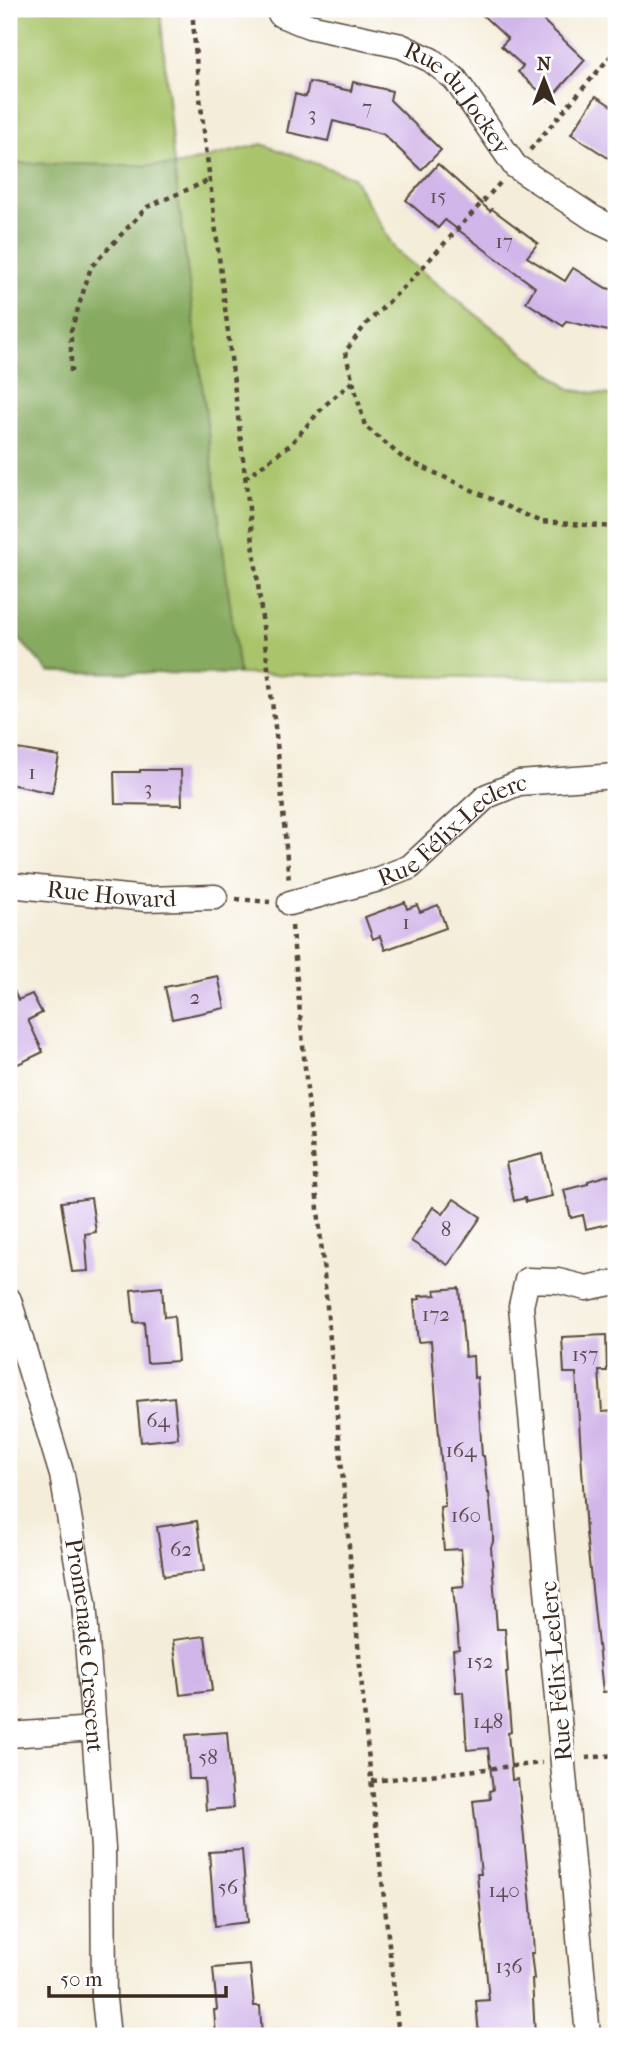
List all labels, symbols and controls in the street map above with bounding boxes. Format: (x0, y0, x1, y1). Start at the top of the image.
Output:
street label: Rue du Jockey (400, 35, 517, 161)
north arrow (510, 46, 580, 116)
text: N (537, 53, 552, 75)
house number: 7 (362, 95, 372, 119)
house number: 3 (308, 102, 316, 126)
house number: 15 (430, 184, 446, 208)
house number: 17 (495, 229, 513, 253)
house number: 1 (28, 760, 36, 784)
street label: Rue Félix-Leclerc (373, 768, 528, 892)
house number: 3 (144, 776, 152, 800)
street label: Rue Howard (46, 875, 177, 913)
house number: 1 (402, 910, 410, 934)
house number: 2 (190, 985, 201, 1009)
house number: 8 (441, 1217, 451, 1241)
house number: 172 (422, 1302, 450, 1326)
house number: 157 (572, 1342, 598, 1366)
house number: 64 (146, 1408, 170, 1432)
house number: 164 (445, 1438, 477, 1462)
house number: 160 (451, 1503, 481, 1527)
street label: Promenade Crescent (59, 1536, 110, 1754)
house number: 62 (170, 1537, 192, 1561)
street label: Rue Félix-Leclerc (534, 1580, 578, 1762)
house number: 152 (466, 1649, 494, 1673)
house number: 148 (473, 1709, 503, 1733)
house number: 58 (198, 1745, 218, 1769)
house number: 56 (218, 1875, 239, 1899)
house number: 140 (488, 1878, 520, 1902)
scale bar (49, 1954, 226, 1998)
house number: 136 (495, 1954, 523, 1978)
text: 50 m (60, 1967, 103, 1991)

